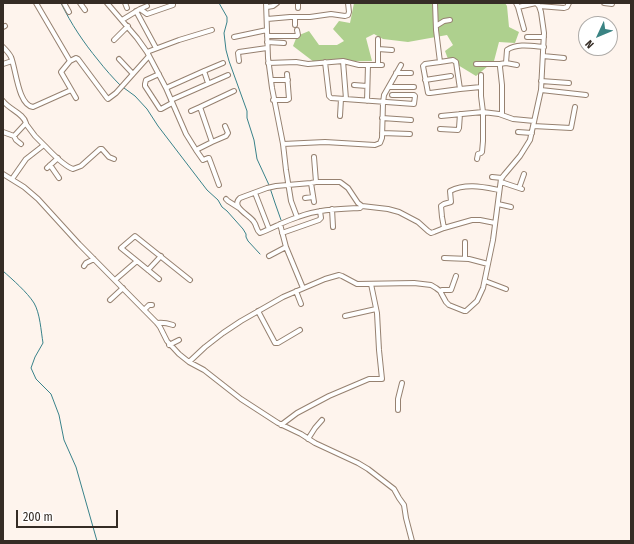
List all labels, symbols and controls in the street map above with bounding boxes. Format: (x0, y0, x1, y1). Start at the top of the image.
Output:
north arrow (578, 16, 618, 56)
text: N (583, 37, 597, 51)
scale bar (18, 502, 120, 528)
text: 200 m (23, 510, 53, 524)

